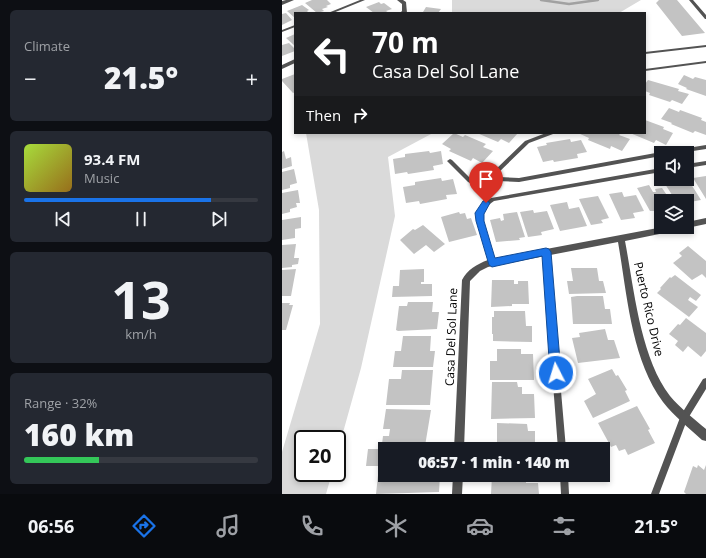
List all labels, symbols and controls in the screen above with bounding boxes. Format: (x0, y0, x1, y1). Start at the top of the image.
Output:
text: 70 m (372, 23, 439, 61)
icon: left (306, 28, 358, 80)
text: Climate (24, 37, 70, 55)
text: 21.5° (104, 57, 178, 98)
text: Casa Del Sol Lane (372, 59, 519, 83)
text: − (24, 63, 37, 93)
text: + (245, 63, 258, 93)
icon: right (349, 104, 371, 126)
text: Then (306, 105, 341, 125)
map controls (654, 146, 694, 234)
button: sound (654, 146, 694, 186)
text: 93.4 FM (84, 149, 140, 169)
pin (469, 162, 503, 203)
icon: arrive (475, 168, 497, 190)
text: Music (84, 169, 119, 187)
button: layers (654, 194, 694, 234)
icon: previous (52, 208, 74, 230)
icon: pause (130, 208, 152, 230)
icon: next (208, 208, 230, 230)
street label: Puerto Rico Drive (630, 260, 668, 358)
text: 13 (111, 263, 171, 334)
street label: Casa Del Sol Lane (441, 287, 461, 386)
text: km/h (125, 325, 157, 343)
position arrow (535, 352, 577, 394)
text: Range · 32% (24, 394, 97, 412)
text: 160 km (24, 414, 134, 455)
speed limit sign: 20 (294, 430, 346, 482)
text: 06:57 · 1 min · 140 m (418, 452, 570, 472)
icon: directions (130, 512, 158, 540)
icon: music (214, 512, 242, 540)
icon: phone (298, 512, 326, 540)
icon: climate (382, 512, 410, 540)
icon: car (466, 512, 494, 540)
icon: filters (550, 512, 578, 540)
text: 06:56 (28, 514, 74, 538)
text: 21.5° (634, 514, 678, 538)

